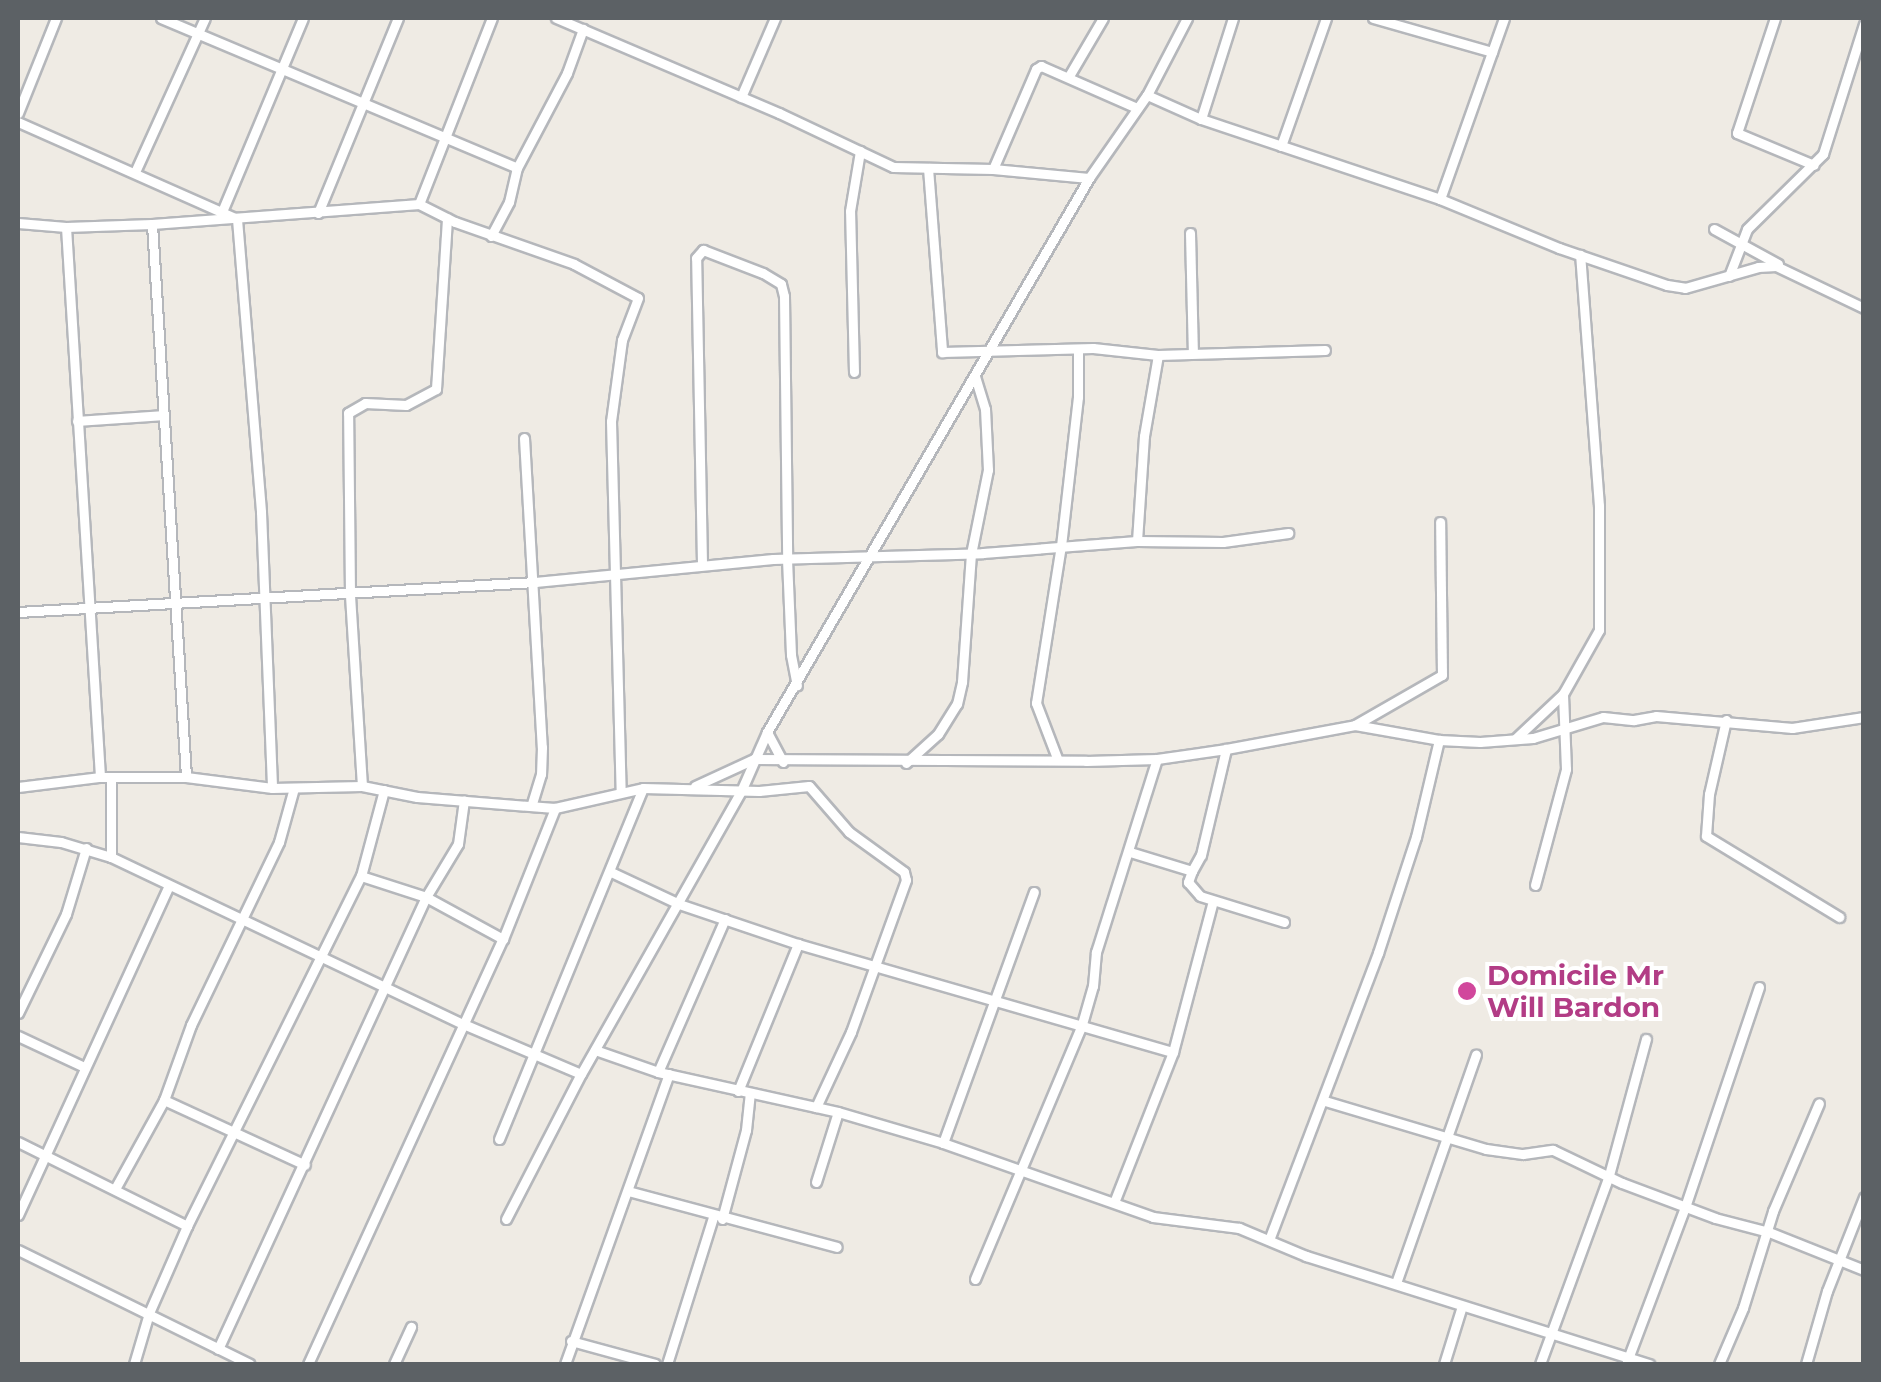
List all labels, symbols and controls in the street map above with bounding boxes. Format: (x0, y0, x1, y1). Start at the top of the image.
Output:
place label: Domicile Mr Will Bardon (1487, 958, 1664, 1024)
marker: Domicile Mr Will Bardon (1456, 980, 1478, 1002)

